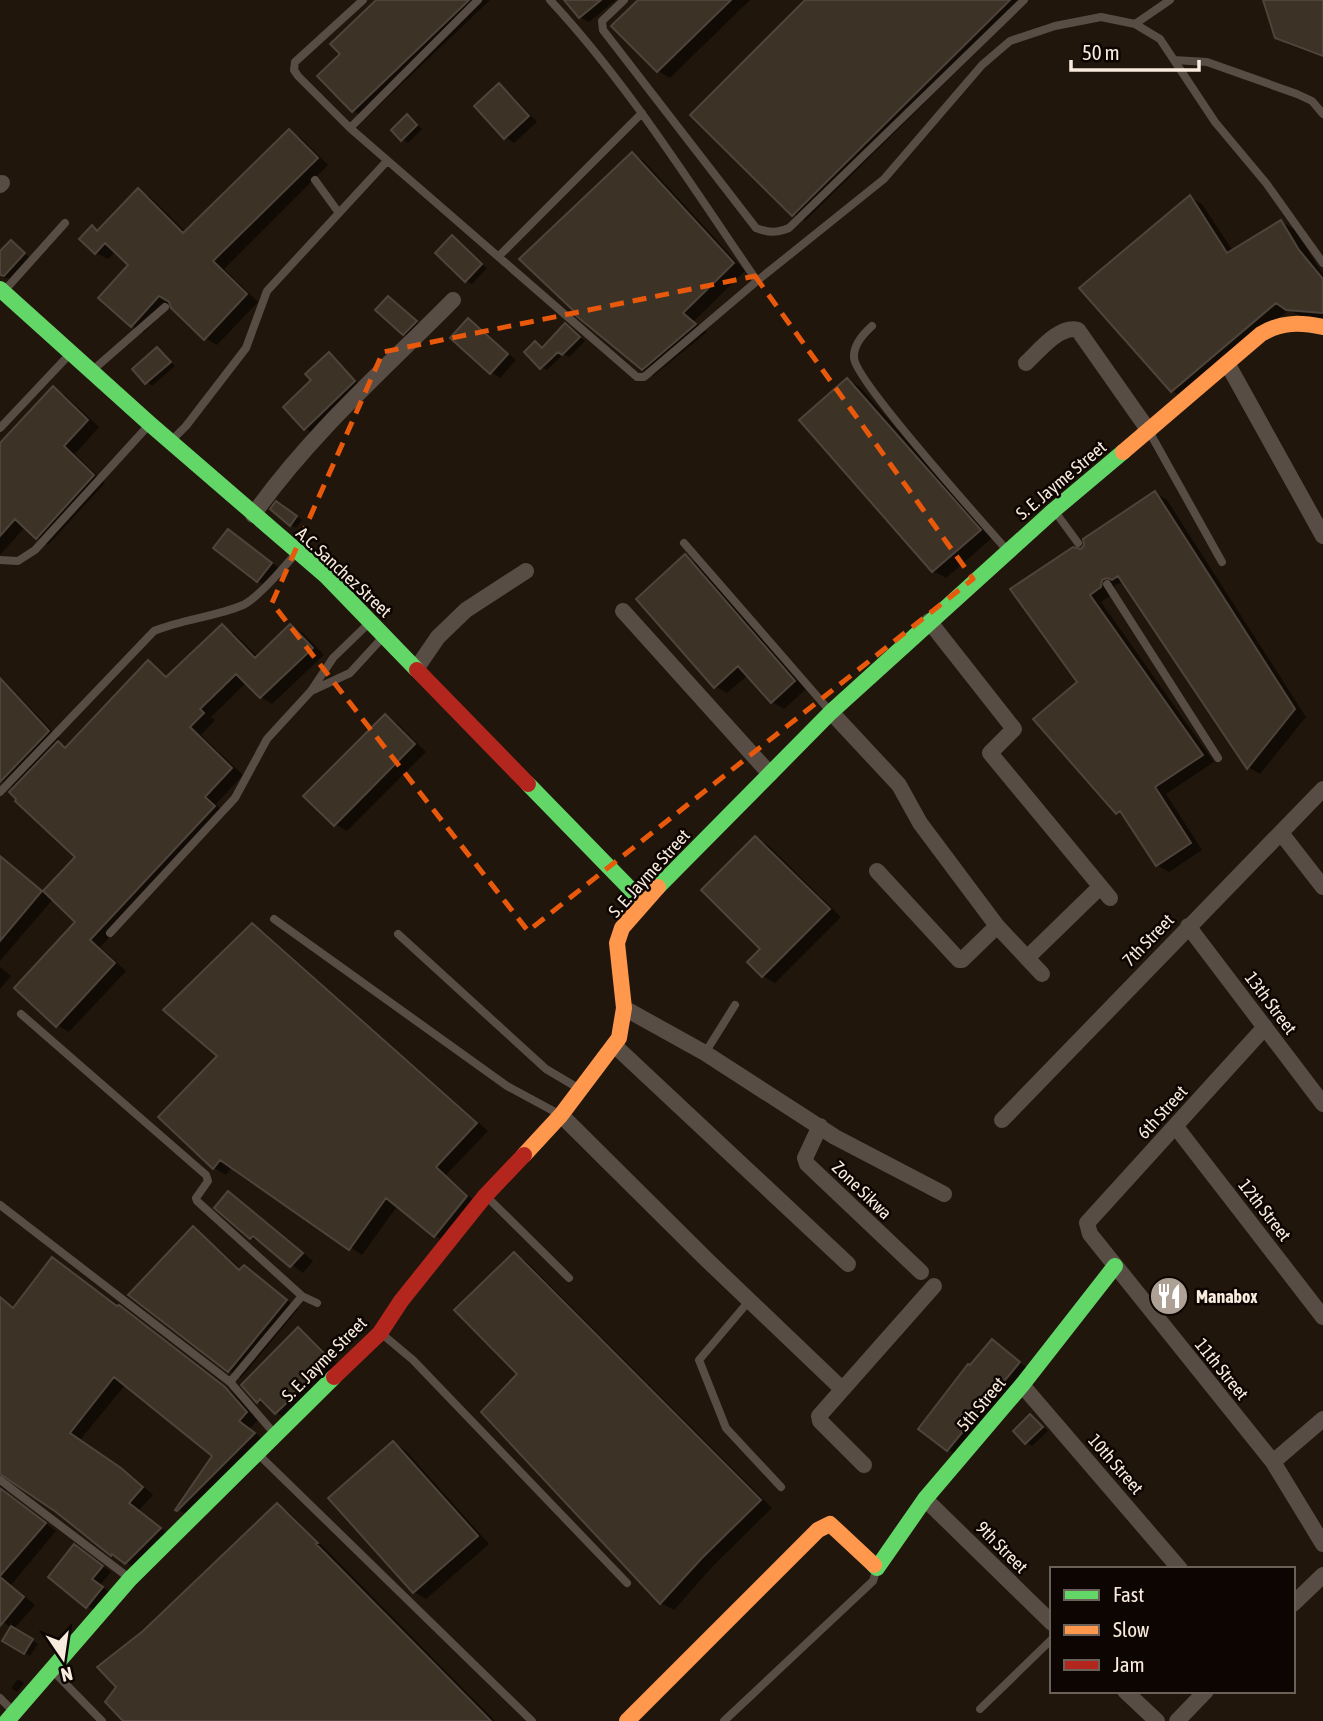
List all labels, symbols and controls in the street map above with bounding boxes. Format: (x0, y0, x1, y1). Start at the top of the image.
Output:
scale bar (1071, 28, 1199, 72)
text: 50 m (1082, 40, 1120, 64)
street label: S. E. Jayme Street (1012, 436, 1110, 524)
street label: A.C. Sanchez Street (292, 523, 396, 621)
street label: S. E. Jayme Street (604, 825, 694, 921)
street label: 7th Street (1118, 910, 1178, 970)
street label: 13th Street (1241, 968, 1301, 1038)
street label: 6th Street (1133, 1081, 1191, 1143)
street label: Zone Sikwa (828, 1157, 896, 1223)
street label: 12th Street (1234, 1175, 1296, 1245)
restaurant icon: Manabox (1148, 1275, 1190, 1317)
place label: Manabox (1196, 1286, 1258, 1307)
street label: S. E. Jayme Street (277, 1312, 371, 1406)
street label: 11th Street (1191, 1334, 1253, 1404)
street label: 5th Street (952, 1373, 1010, 1435)
street label: 10th Street (1084, 1430, 1148, 1498)
street label: 9th Street (972, 1517, 1032, 1577)
legend (1050, 1567, 1295, 1693)
text: Fast (1113, 1582, 1144, 1606)
text: Slow (1113, 1617, 1150, 1641)
north arrow (28, 1623, 98, 1693)
text: Jam (1113, 1652, 1145, 1676)
text: N (59, 1663, 75, 1687)

